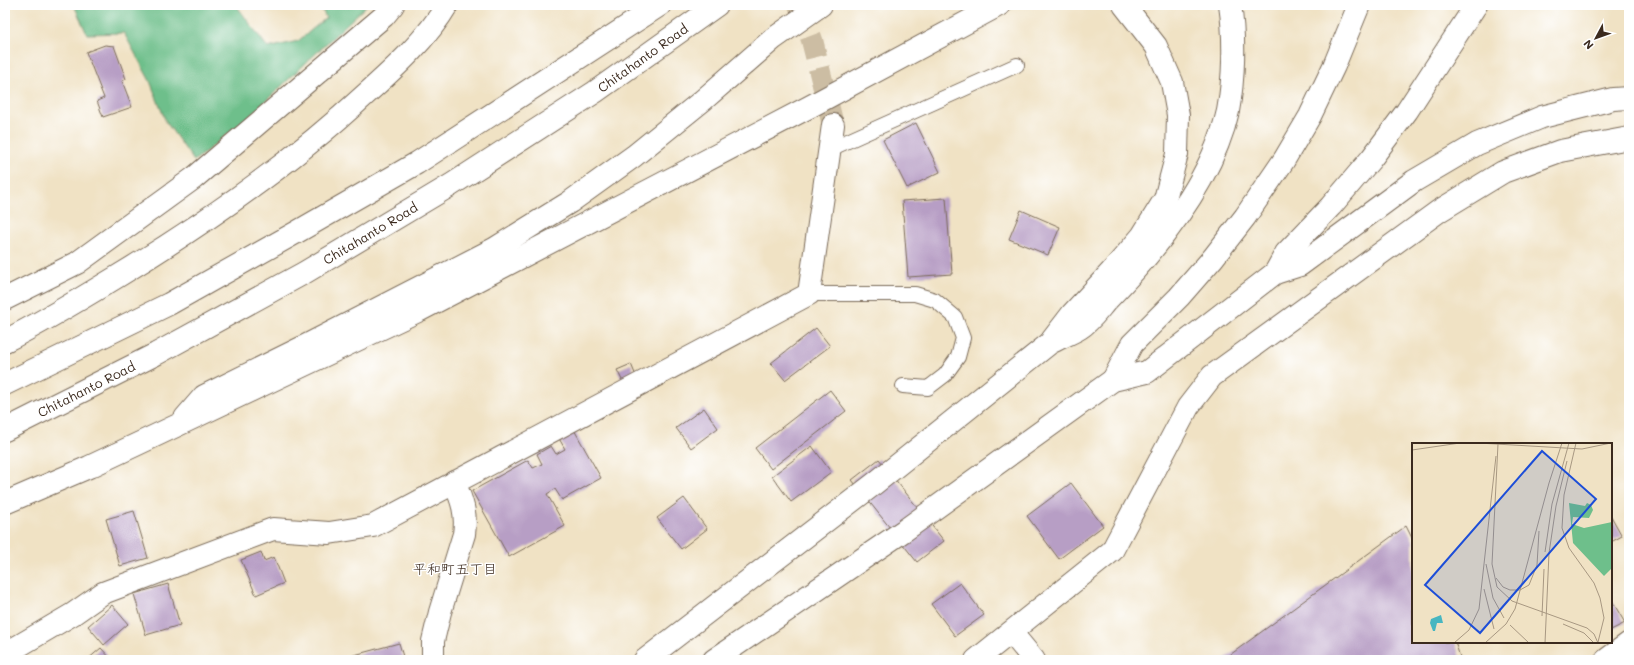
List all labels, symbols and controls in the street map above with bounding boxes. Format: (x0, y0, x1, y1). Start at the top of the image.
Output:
north arrow (1576, 18, 1616, 58)
street label: Chitahanto Road (594, 20, 691, 96)
text: N (1580, 37, 1596, 53)
street label: Chitahanto Road (320, 198, 420, 268)
street label: Chitahanto Road (34, 357, 138, 420)
inset map (1412, 443, 1612, 643)
district label: 平和町五丁目 (413, 559, 497, 578)

